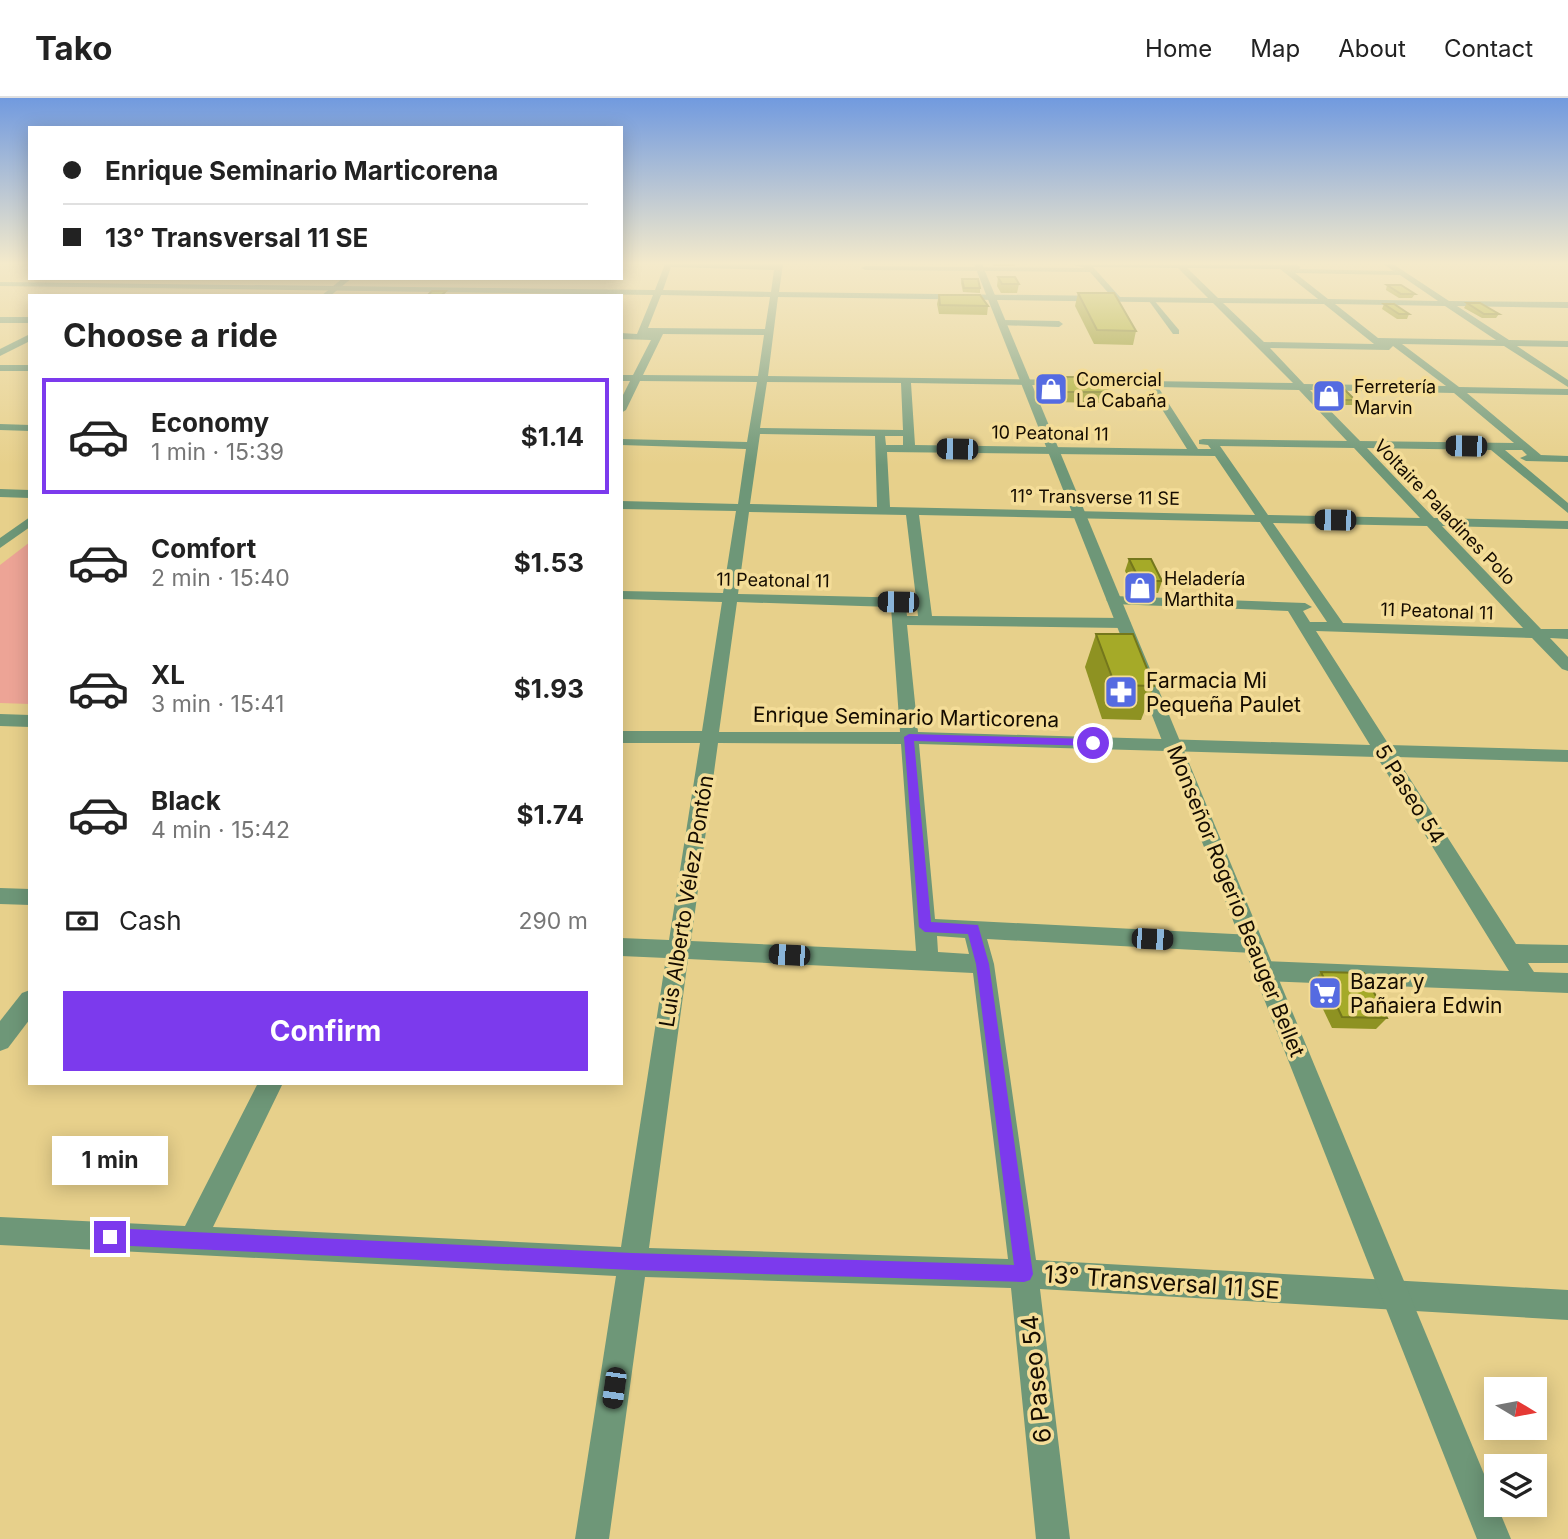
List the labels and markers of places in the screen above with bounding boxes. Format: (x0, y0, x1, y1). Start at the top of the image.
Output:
place label: Comercial La Cabaña (1076, 369, 1167, 411)
shop icon: Comercial La Cabaña (1032, 370, 1070, 408)
place label: Ferretería Marvin (1354, 376, 1436, 418)
shop icon: Ferretería Marvin (1310, 377, 1348, 415)
place label: Heladería Marthita (1164, 568, 1245, 610)
shop icon: Heladería Marthita (1121, 569, 1159, 607)
place label: Farmacia Mi Pequeña Paulet (1146, 668, 1301, 717)
pharmacy icon: Farmacia Mi Pequeña Paulet (1102, 673, 1140, 711)
place label: Bazar y Pañaiera Edwin (1350, 969, 1503, 1018)
supermarket icon: Bazar y Pañaiera Edwin (1306, 974, 1344, 1012)

